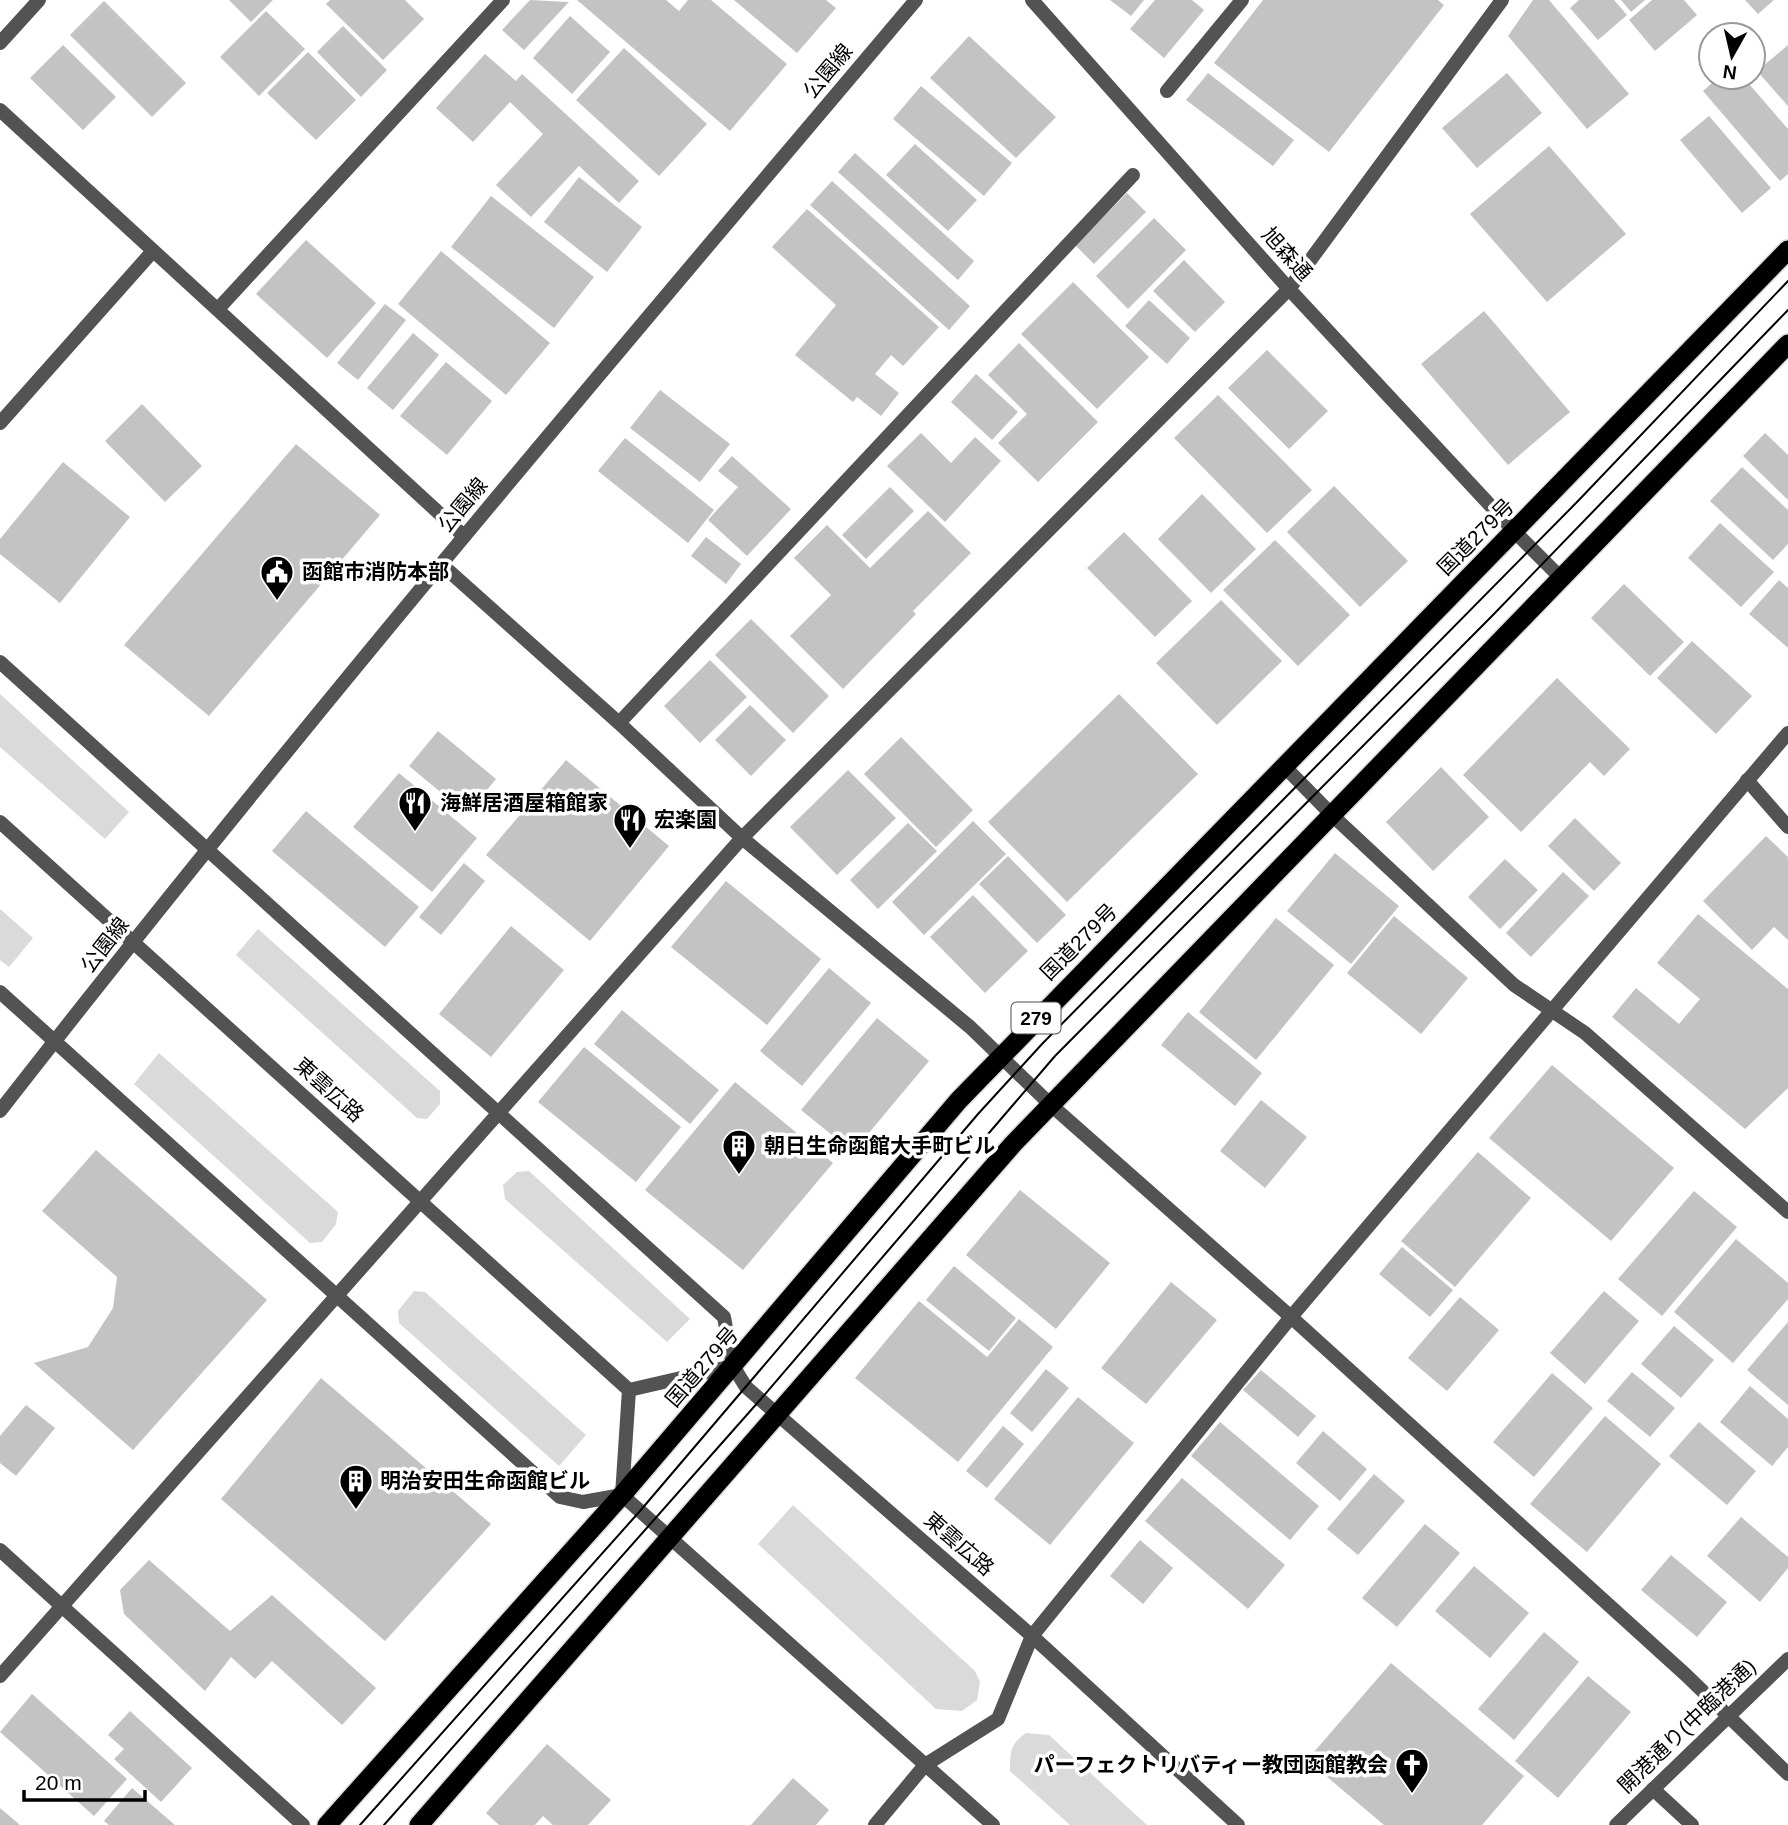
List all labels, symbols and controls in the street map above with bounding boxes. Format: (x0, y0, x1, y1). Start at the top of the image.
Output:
north arrow (1697, 21, 1767, 91)
street label: 公園線 (799, 39, 857, 102)
text: N (1721, 61, 1738, 84)
street label: 旭森通 (1258, 223, 1317, 285)
street label: 公園線 (434, 473, 492, 536)
street label: 国道279号 (1433, 494, 1518, 579)
public building icon: 函館市消防本部 (258, 553, 296, 602)
place label: 函館市消防本部 (302, 560, 449, 583)
restaurant icon: 海鮮居酒屋箱館家 (396, 784, 434, 833)
place label: 海鮮居酒屋箱館家 (440, 791, 608, 814)
restaurant icon: 宏楽園 (611, 801, 649, 850)
place label: 宏楽園 (654, 808, 717, 831)
street label: 国道279号 (1036, 899, 1121, 984)
street label: 公園線 (76, 913, 133, 977)
road number: 279 (1012, 1002, 1060, 1034)
street label: 東雲広路 (290, 1053, 368, 1126)
building icon: 朝日生命函館大手町ビル (720, 1127, 758, 1176)
place label: 朝日生命函館大手町ビル (764, 1134, 995, 1157)
street label: 国道279号 (661, 1322, 742, 1411)
building icon: 明治安田生命函館ビル (337, 1462, 375, 1511)
place label: 明治安田生命函館ビル (380, 1469, 590, 1492)
street label: 東雲広路 (920, 1507, 999, 1580)
street label: 開港通り(中臨港通) (1613, 1654, 1760, 1797)
church icon: パーフェクトリバティー教団函館教会 (1393, 1746, 1431, 1795)
place label: パーフェクトリバティー教団函館教会 (1034, 1753, 1388, 1776)
scale bar (24, 1758, 145, 1802)
text: 20 m (35, 1771, 82, 1794)

